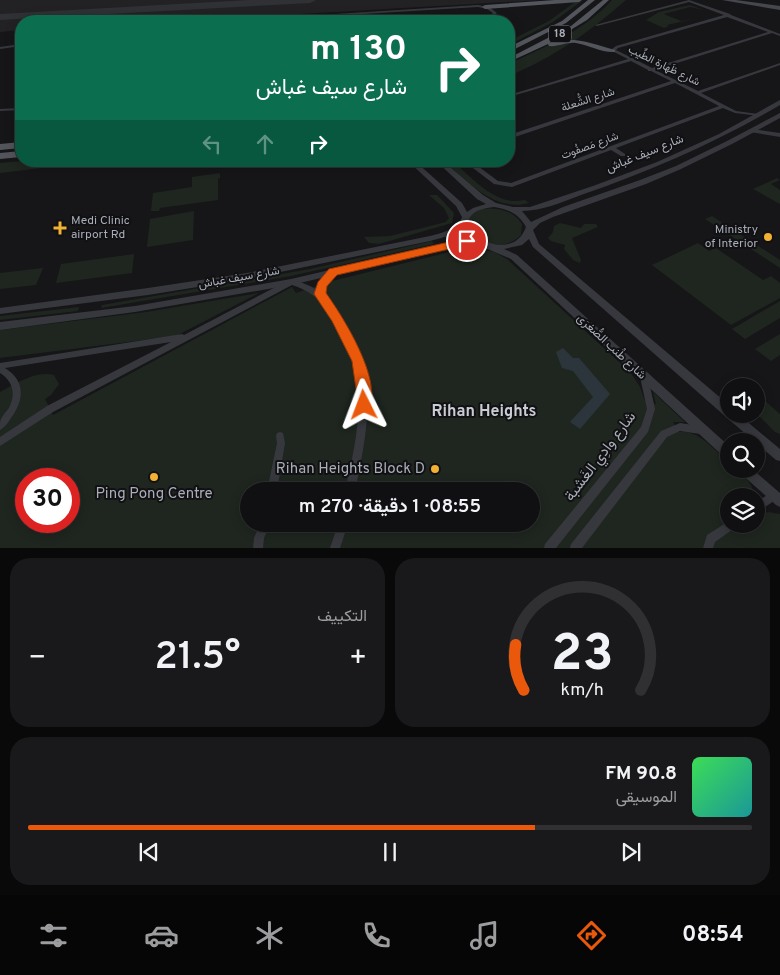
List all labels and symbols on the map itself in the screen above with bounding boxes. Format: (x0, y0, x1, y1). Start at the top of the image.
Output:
road number: 18 (549, 26, 571, 42)
street label: شارع ظَهارة الطِّيب (626, 41, 703, 90)
street label: شارع الشُّعلة (559, 82, 617, 115)
street label: شارع مَصفُوت (559, 129, 621, 163)
street label: شارع سيف غباش (604, 131, 686, 177)
place label: Medi Clinic airport Rd (71, 213, 130, 243)
pin (446, 220, 488, 262)
marker: Medi Clinic airport Rd (53, 221, 67, 235)
place label: Ministry of Interior (705, 222, 758, 252)
marker: Ministry of Interior (762, 231, 774, 243)
street label: شارع سيف غباش (197, 263, 281, 293)
street label: شارع طُنب الصُّغرَى (573, 310, 650, 383)
position arrow (337, 378, 389, 430)
district label: Rihan Heights (432, 402, 537, 422)
street label: شارع وادِي الغَشبة (561, 408, 643, 507)
place label: Rihan Heights Block D (276, 460, 425, 479)
marker: Rihan Heights Block D (429, 463, 441, 475)
speed limit sign: 30 (15, 468, 80, 533)
marker: Ping Pong Centre (148, 471, 160, 483)
place label: Ping Pong Centre (95, 485, 213, 504)

